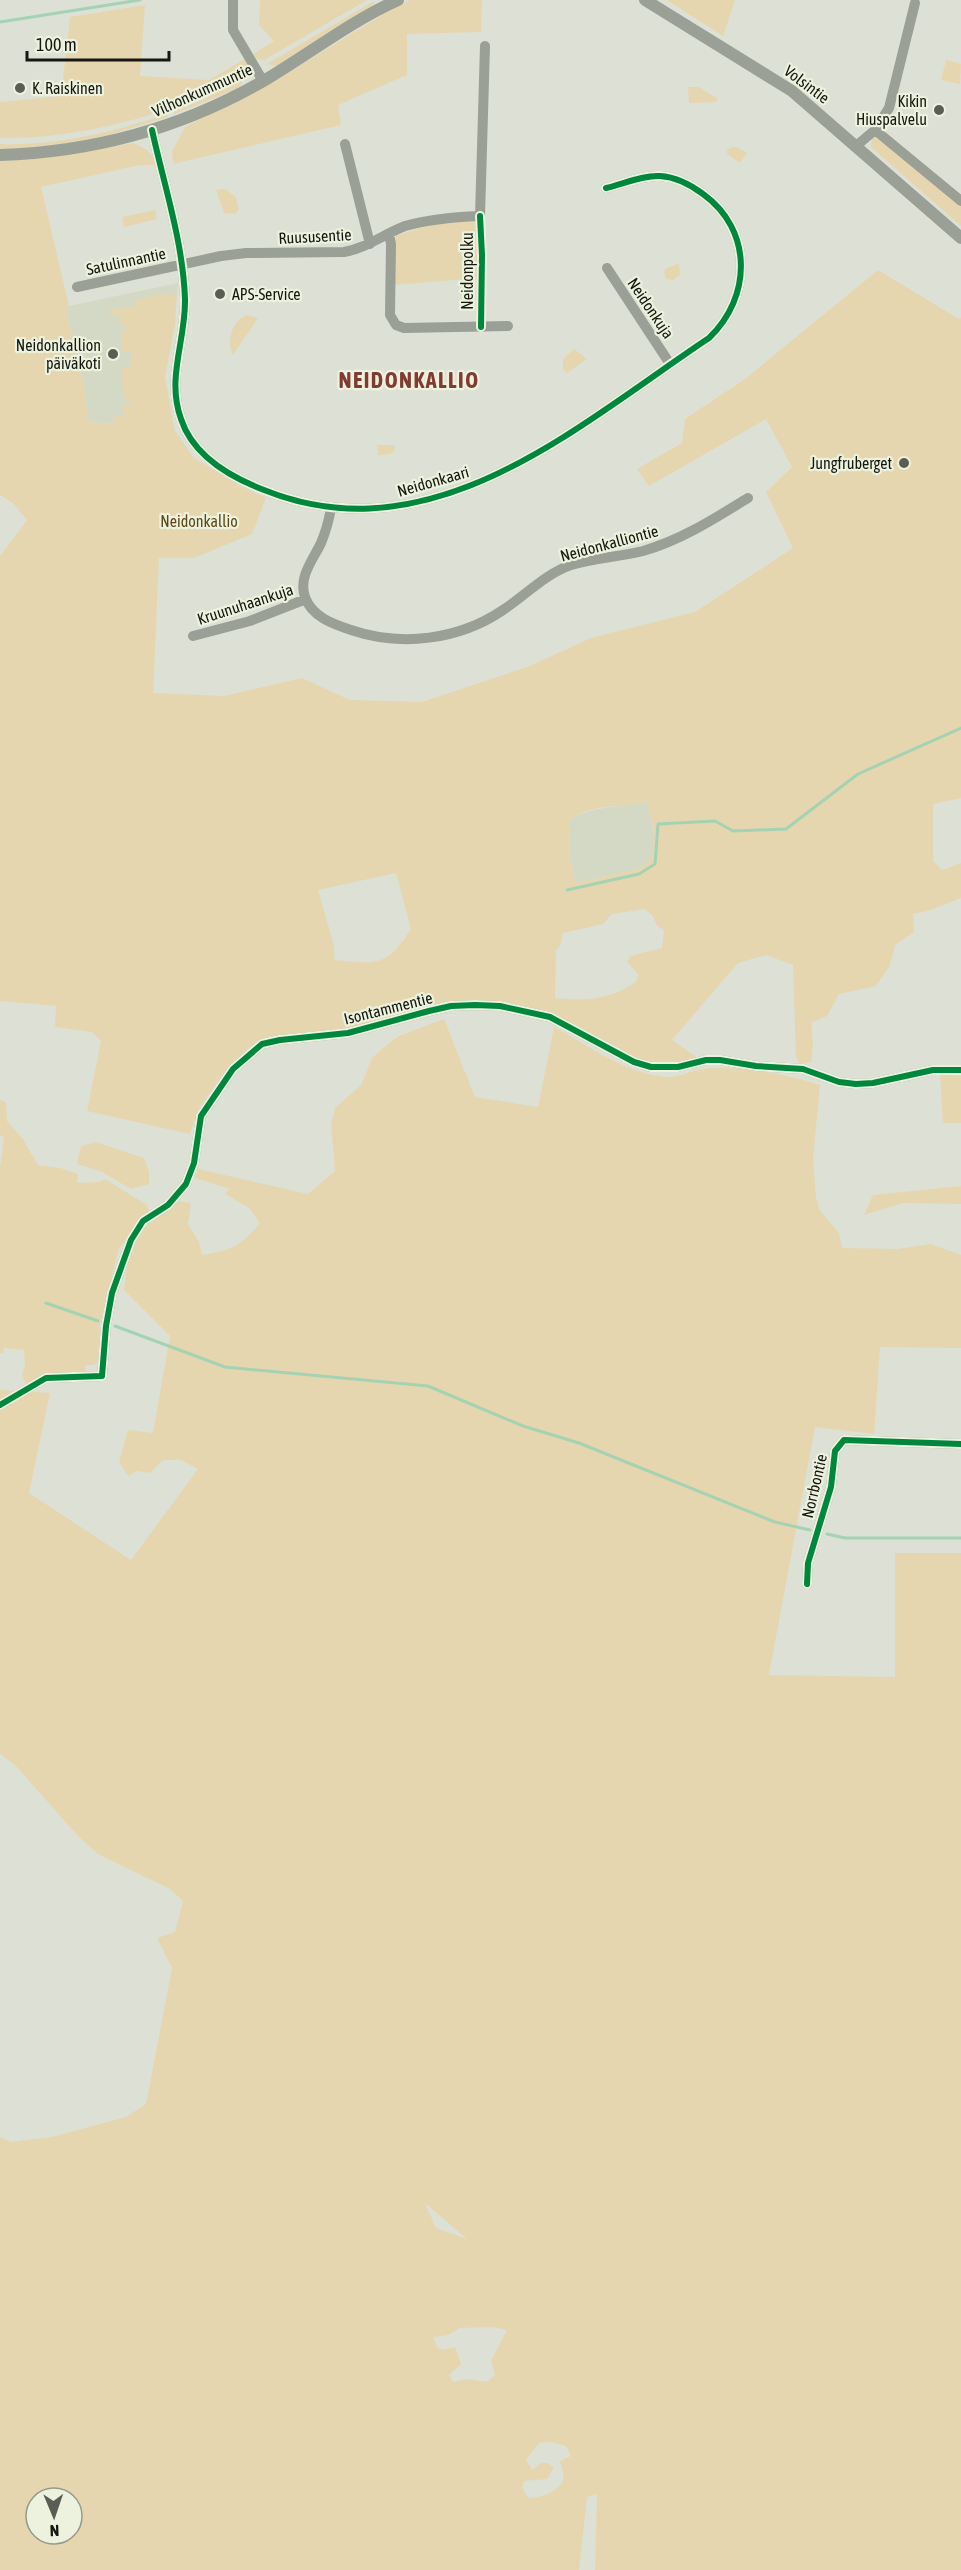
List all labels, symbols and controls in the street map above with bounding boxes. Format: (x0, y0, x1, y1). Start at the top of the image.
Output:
scale bar (27, 24, 170, 62)
text: 100 m (36, 34, 77, 55)
street label: Vilhonkummuntie (149, 60, 255, 120)
street label: Volsintie (781, 61, 833, 107)
place label: K. Raiskinen (32, 79, 103, 97)
marker: K. Raiskinen (13, 81, 27, 95)
place label: Kikin Hiuspalvelu (856, 92, 927, 129)
marker: Kikin Hiuspalvelu (932, 103, 946, 117)
street label: Ruususentie (278, 225, 352, 247)
street label: Neidonpolku (458, 232, 477, 310)
street label: Satulinnantie (85, 244, 167, 278)
street label: Neidonkuja (623, 274, 678, 342)
place label: APS-Service (232, 285, 301, 303)
marker: APS-Service (213, 287, 227, 301)
place label: Neidonkallion päiväkoti (16, 336, 101, 373)
marker: Neidonkallion päiväkoti (106, 347, 120, 361)
district label: NEIDONKALLIO (338, 367, 480, 393)
place label: Jungfruberget (810, 454, 892, 473)
marker: Jungfruberget (897, 456, 911, 470)
street label: Neidonkaari (395, 462, 471, 500)
park label: Neidonkallio (160, 512, 238, 530)
street label: Neidonkalliontie (558, 521, 660, 565)
street label: Kruunuhaankuja (195, 580, 296, 629)
street label: Isontammentie (342, 988, 434, 1028)
street label: Norrbontie (798, 1452, 830, 1520)
north arrow (24, 2486, 84, 2546)
text: N (49, 2522, 60, 2540)

